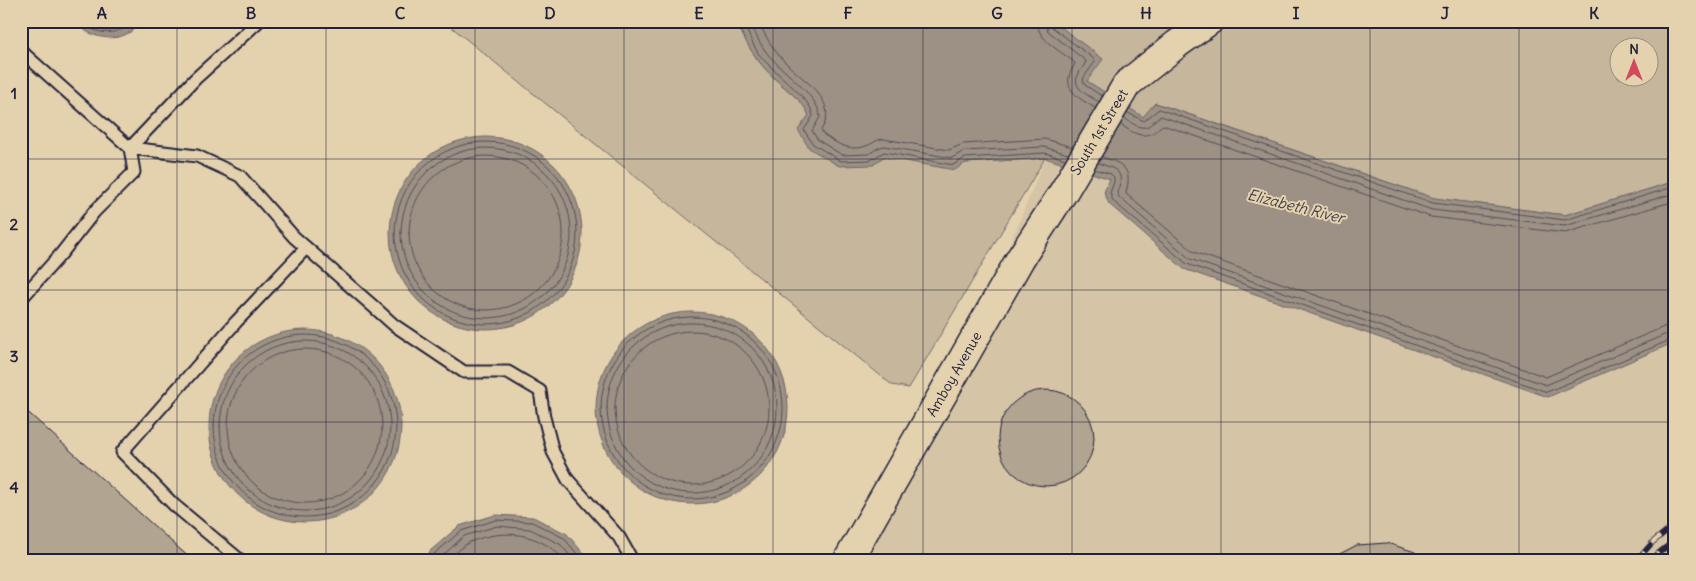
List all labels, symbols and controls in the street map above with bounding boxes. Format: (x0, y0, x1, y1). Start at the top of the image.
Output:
text: A (97, 3, 107, 23)
text: B (246, 3, 257, 23)
text: C (395, 3, 406, 23)
text: D (544, 3, 556, 23)
text: E (694, 3, 704, 23)
text: F (843, 3, 853, 23)
text: G (991, 3, 1003, 23)
text: H (1140, 3, 1152, 23)
text: I (1293, 3, 1300, 23)
text: J (1441, 3, 1450, 23)
text: K (1589, 3, 1599, 23)
north arrow (1608, 38, 1658, 88)
text: N (1629, 40, 1639, 58)
text: 1 (11, 83, 17, 103)
street label: South 1st Street (1066, 85, 1132, 178)
water label: Elizabeth River (1246, 185, 1348, 228)
text: 2 (10, 214, 19, 234)
street label: Amboy Avenue (922, 328, 986, 420)
text: 3 (9, 346, 19, 366)
text: 4 (9, 477, 19, 497)

